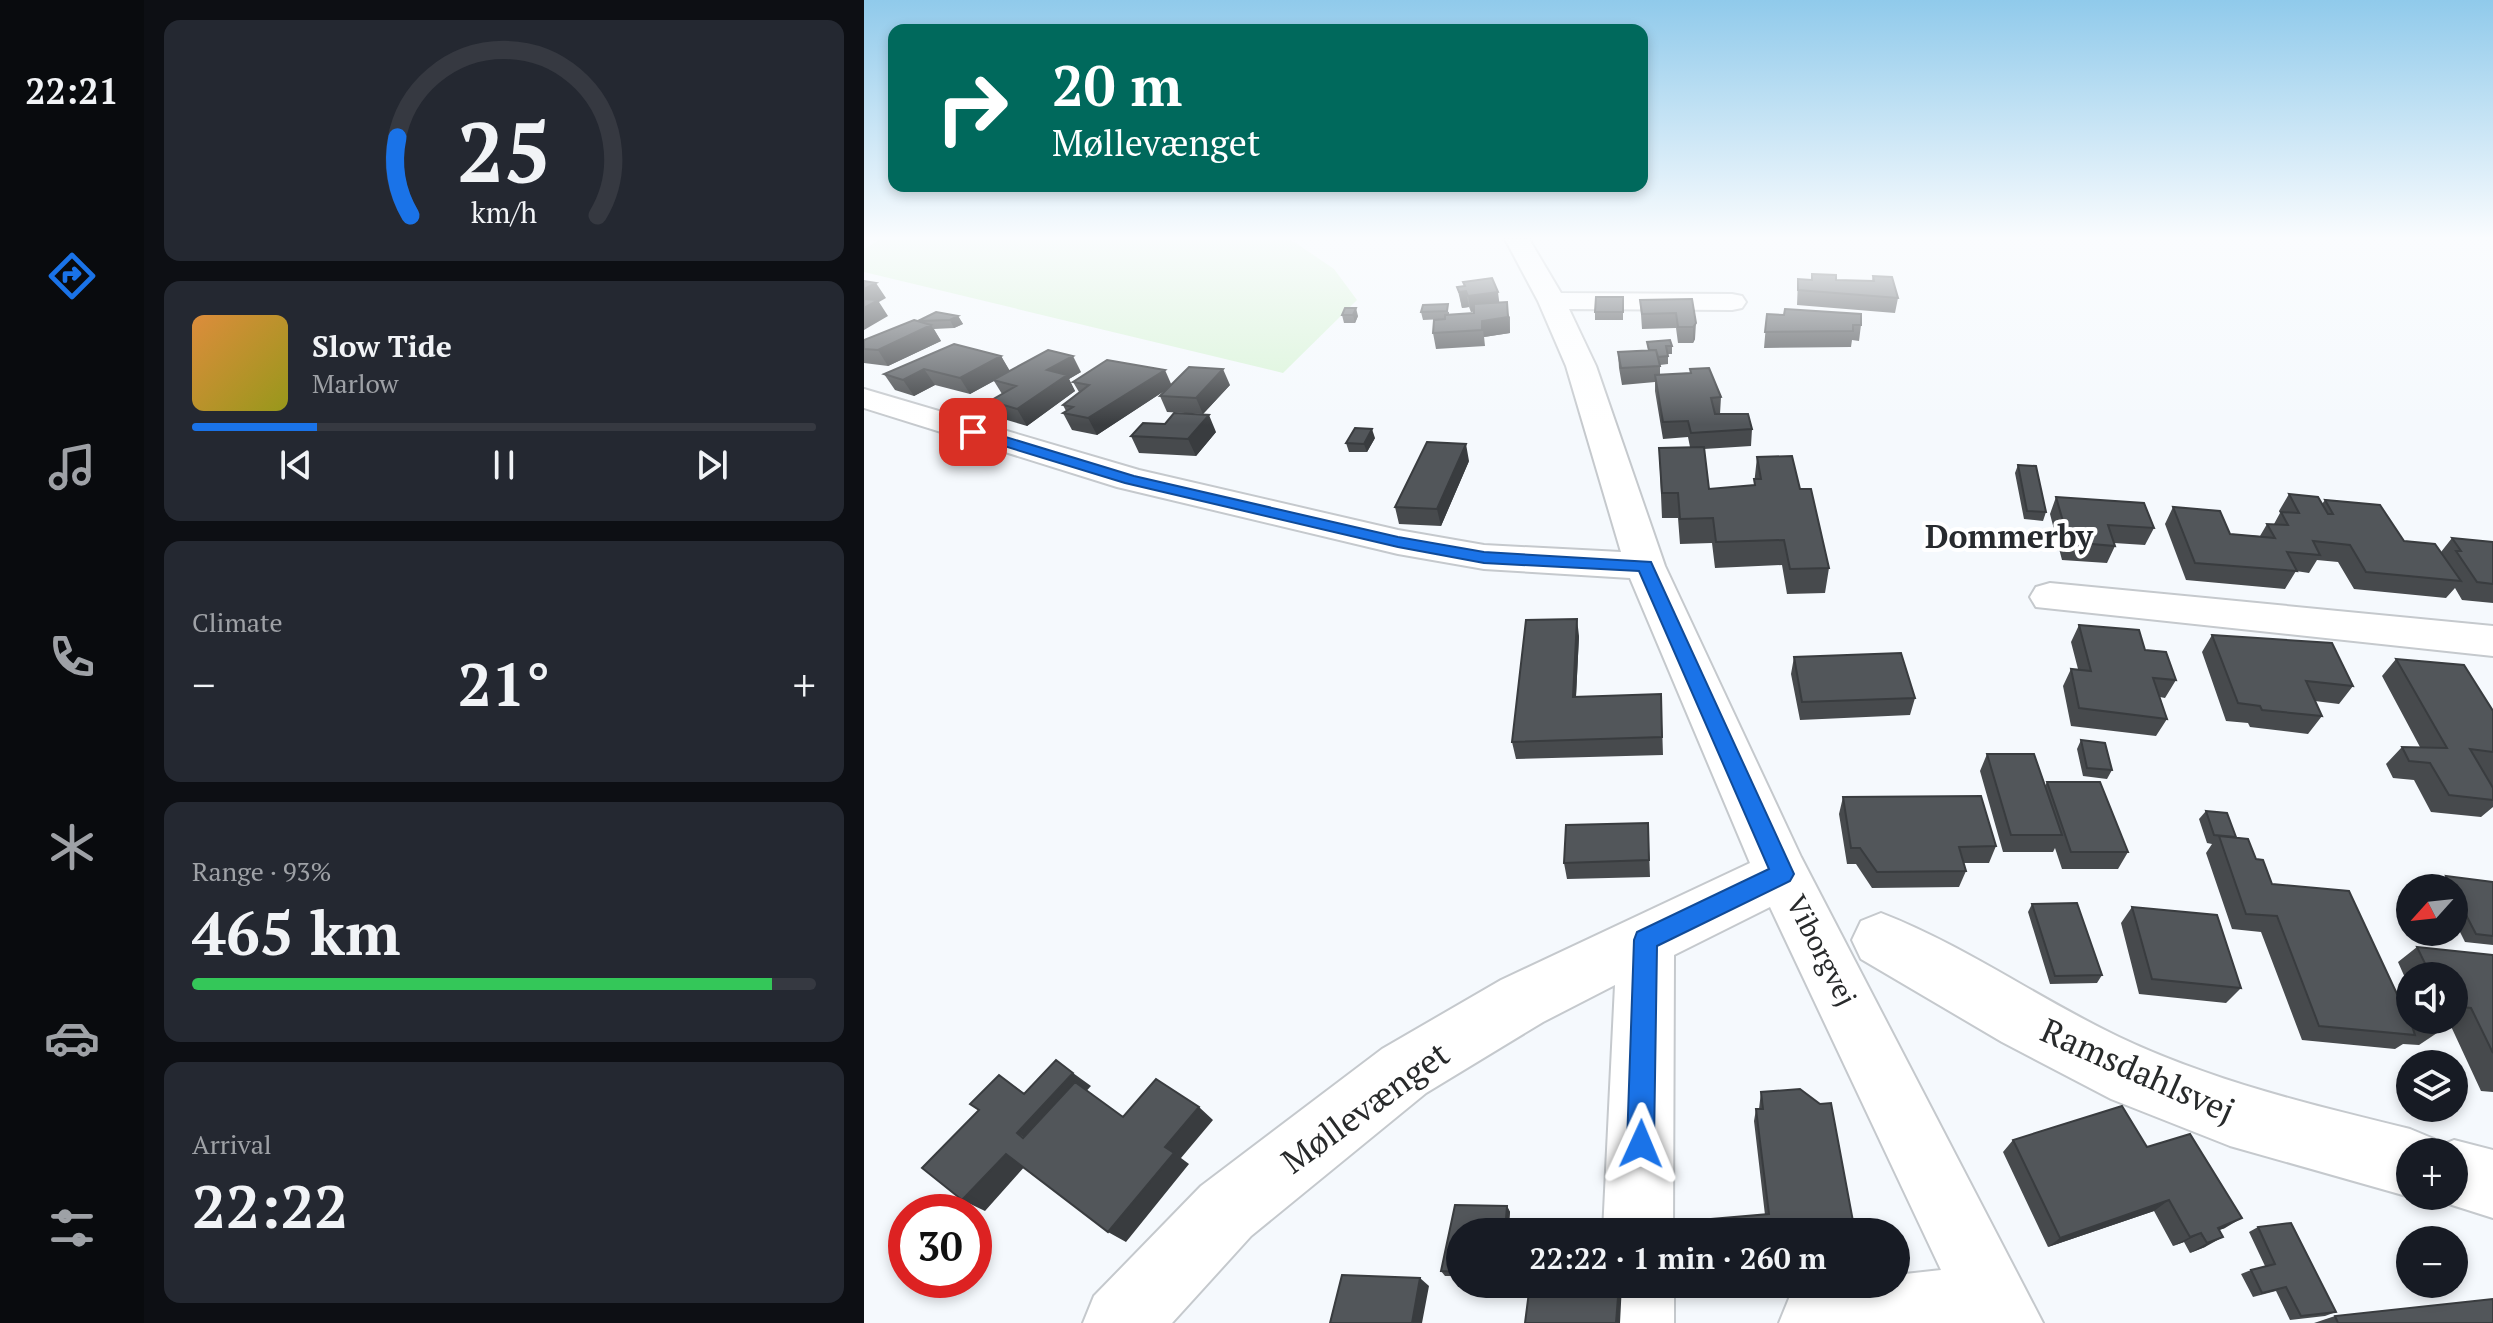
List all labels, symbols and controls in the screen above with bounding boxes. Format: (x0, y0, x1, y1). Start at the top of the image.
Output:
text: 20 m (1052, 48, 1182, 122)
icon: right (920, 56, 1024, 160)
text: 22:21 (25, 67, 119, 114)
text: 25 (457, 96, 551, 206)
text: Møllevænget (1052, 119, 1260, 166)
text: km/h (471, 193, 537, 231)
icon: directions (44, 248, 100, 304)
text: Slow Tide (312, 326, 452, 366)
text: Marlow (312, 366, 398, 400)
pin (939, 398, 1007, 466)
icon: arrive (951, 410, 995, 454)
icon: music (44, 439, 100, 495)
icon: previous (274, 443, 318, 487)
icon: pause (482, 443, 526, 487)
icon: next (690, 443, 734, 487)
district label: Dommerby (1925, 515, 2094, 557)
text: Climate (192, 605, 283, 639)
icon: phone (44, 629, 100, 685)
text: 21° (458, 644, 550, 723)
text: − (192, 655, 215, 714)
text: + (793, 655, 816, 714)
icon: climate (44, 819, 100, 875)
text: Range · 93% (192, 854, 331, 888)
north arrow (2396, 874, 2468, 946)
map controls (2396, 874, 2468, 1298)
street label: Viborgvej (1778, 888, 1866, 1012)
text: 465 km (192, 893, 400, 972)
button: sound (2396, 962, 2468, 1034)
street label: Ramsdahlsvej (2034, 1007, 2242, 1133)
icon: car (44, 1010, 100, 1066)
street label: Møllevænget (1272, 1031, 1458, 1183)
button: layers (2396, 1050, 2468, 1122)
position arrow (1599, 1102, 1683, 1186)
text: Arrival (192, 1127, 272, 1161)
button: + (2396, 1138, 2468, 1210)
text: 22:22 (192, 1166, 348, 1245)
speed limit sign: 30 (888, 1194, 992, 1298)
icon: filters (44, 1200, 100, 1256)
button: − (2396, 1226, 2468, 1298)
text: 22:22 · 1 min · 260 m (1530, 1238, 1826, 1278)

